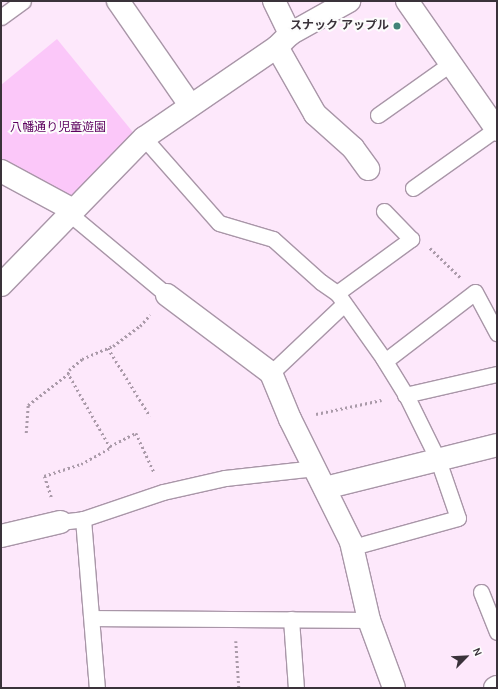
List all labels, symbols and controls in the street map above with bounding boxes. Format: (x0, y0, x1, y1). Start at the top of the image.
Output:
place label: スナック アップル (290, 19, 389, 33)
marker: スナック アップル (392, 21, 402, 31)
park label: 八幡通り児童遊園 (10, 121, 106, 135)
north arrow (446, 637, 486, 677)
text: N (470, 646, 485, 658)

